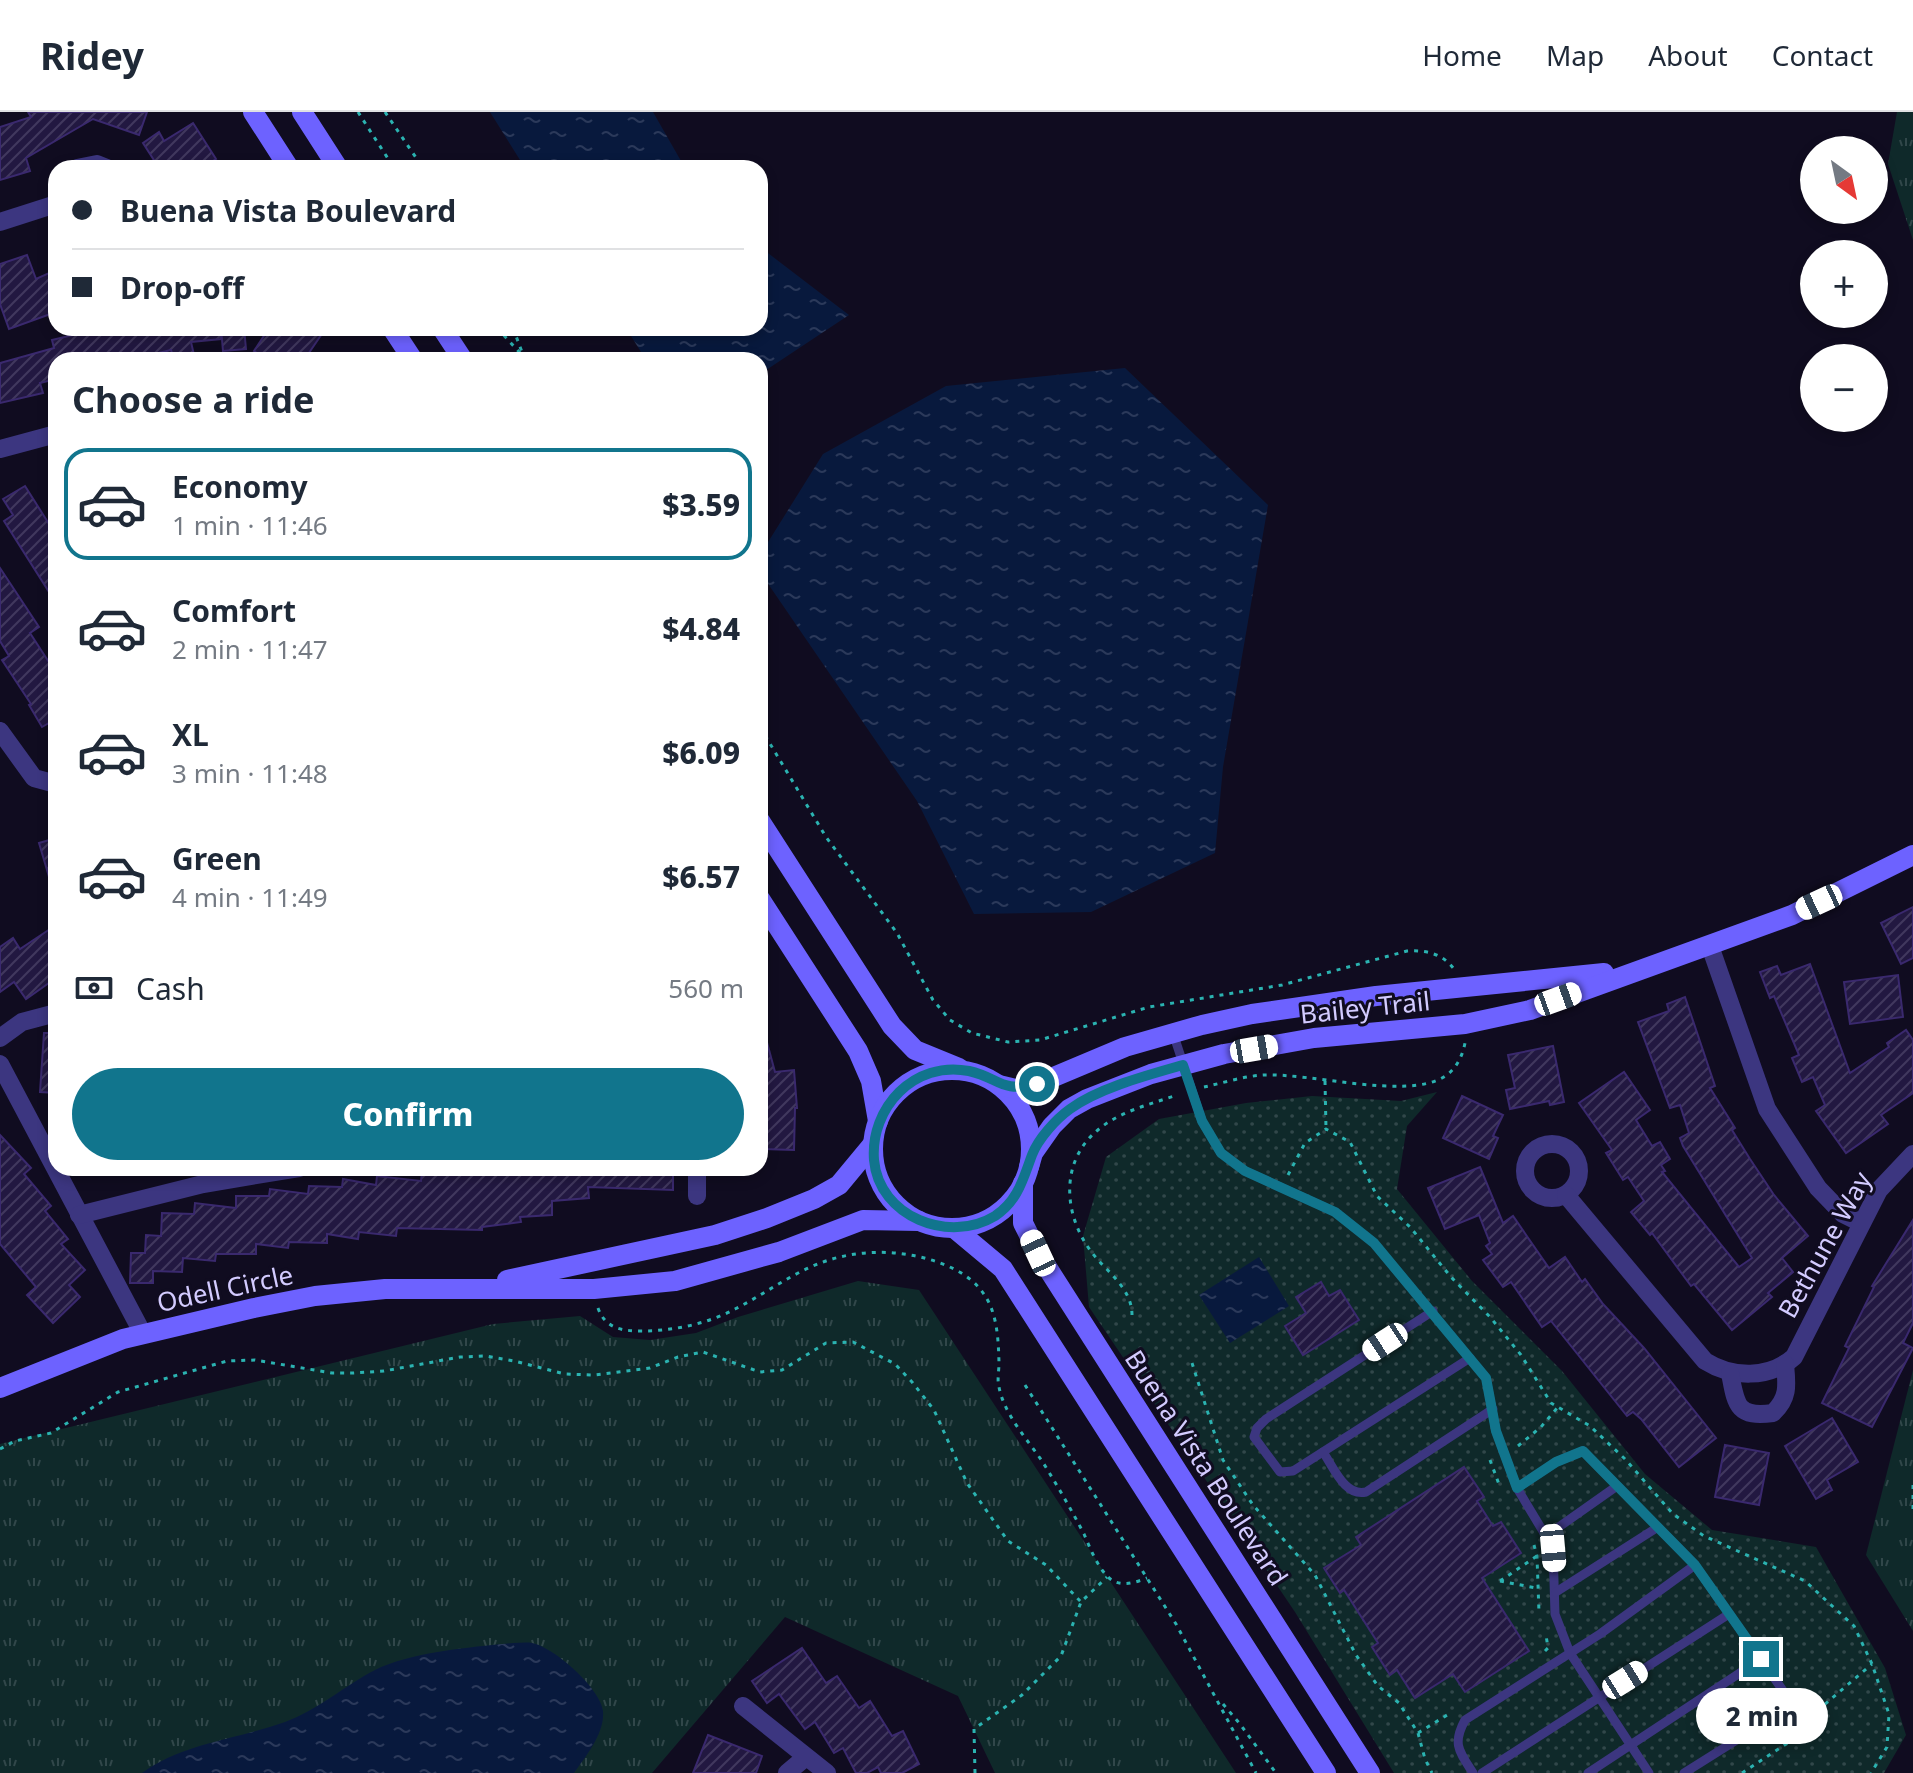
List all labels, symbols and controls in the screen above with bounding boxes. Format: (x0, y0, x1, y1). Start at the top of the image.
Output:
text: Ridey (40, 29, 144, 81)
text: Home (1422, 36, 1502, 74)
text: Map (1546, 36, 1604, 74)
text: About (1648, 36, 1728, 74)
text: Contact (1772, 36, 1873, 74)
north arrow (1800, 136, 1888, 224)
map controls (1800, 136, 1888, 432)
text: Buena Vista Boulevard (120, 190, 456, 231)
button: + (1800, 240, 1888, 328)
text: Drop-off (120, 267, 244, 308)
button: − (1800, 344, 1888, 432)
text: Choose a ride (72, 375, 314, 424)
text: Economy (172, 466, 308, 507)
icon: car (76, 468, 148, 540)
text: $3.59 (662, 484, 740, 525)
text: 1 min · 11:46 (172, 507, 328, 543)
text: Comfort (172, 590, 296, 631)
icon: car (76, 592, 148, 664)
text: $4.84 (662, 608, 740, 649)
text: 2 min · 11:47 (172, 631, 328, 667)
text: XL (172, 714, 209, 755)
icon: car (76, 716, 148, 788)
text: $6.09 (662, 732, 740, 773)
text: 3 min · 11:48 (172, 755, 328, 791)
text: Green (172, 838, 262, 879)
icon: car (76, 840, 148, 912)
text: $6.57 (662, 856, 740, 897)
text: 4 min · 11:49 (172, 879, 328, 915)
car (1792, 881, 1846, 923)
icon: cash (72, 966, 116, 1010)
text: Cash (136, 968, 205, 1009)
text: 560 m (668, 970, 744, 1006)
car (1531, 980, 1585, 1018)
street label: Bailey Trail (1298, 982, 1432, 1032)
car (1228, 1033, 1280, 1065)
route start (1019, 1066, 1055, 1102)
button: Confirm (72, 1068, 744, 1160)
street label: Bethune Way (1769, 1164, 1880, 1324)
car (1017, 1226, 1059, 1280)
street label: Odell Circle (153, 1256, 296, 1320)
car (1358, 1319, 1412, 1365)
street label: Buena Vista Boulevard (1117, 1343, 1297, 1592)
car (1539, 1523, 1567, 1573)
route end (1743, 1641, 1779, 1677)
car (1598, 1657, 1652, 1703)
callout: 2 min (1695, 1687, 1827, 1743)
text: 2 min (1726, 1698, 1798, 1734)

